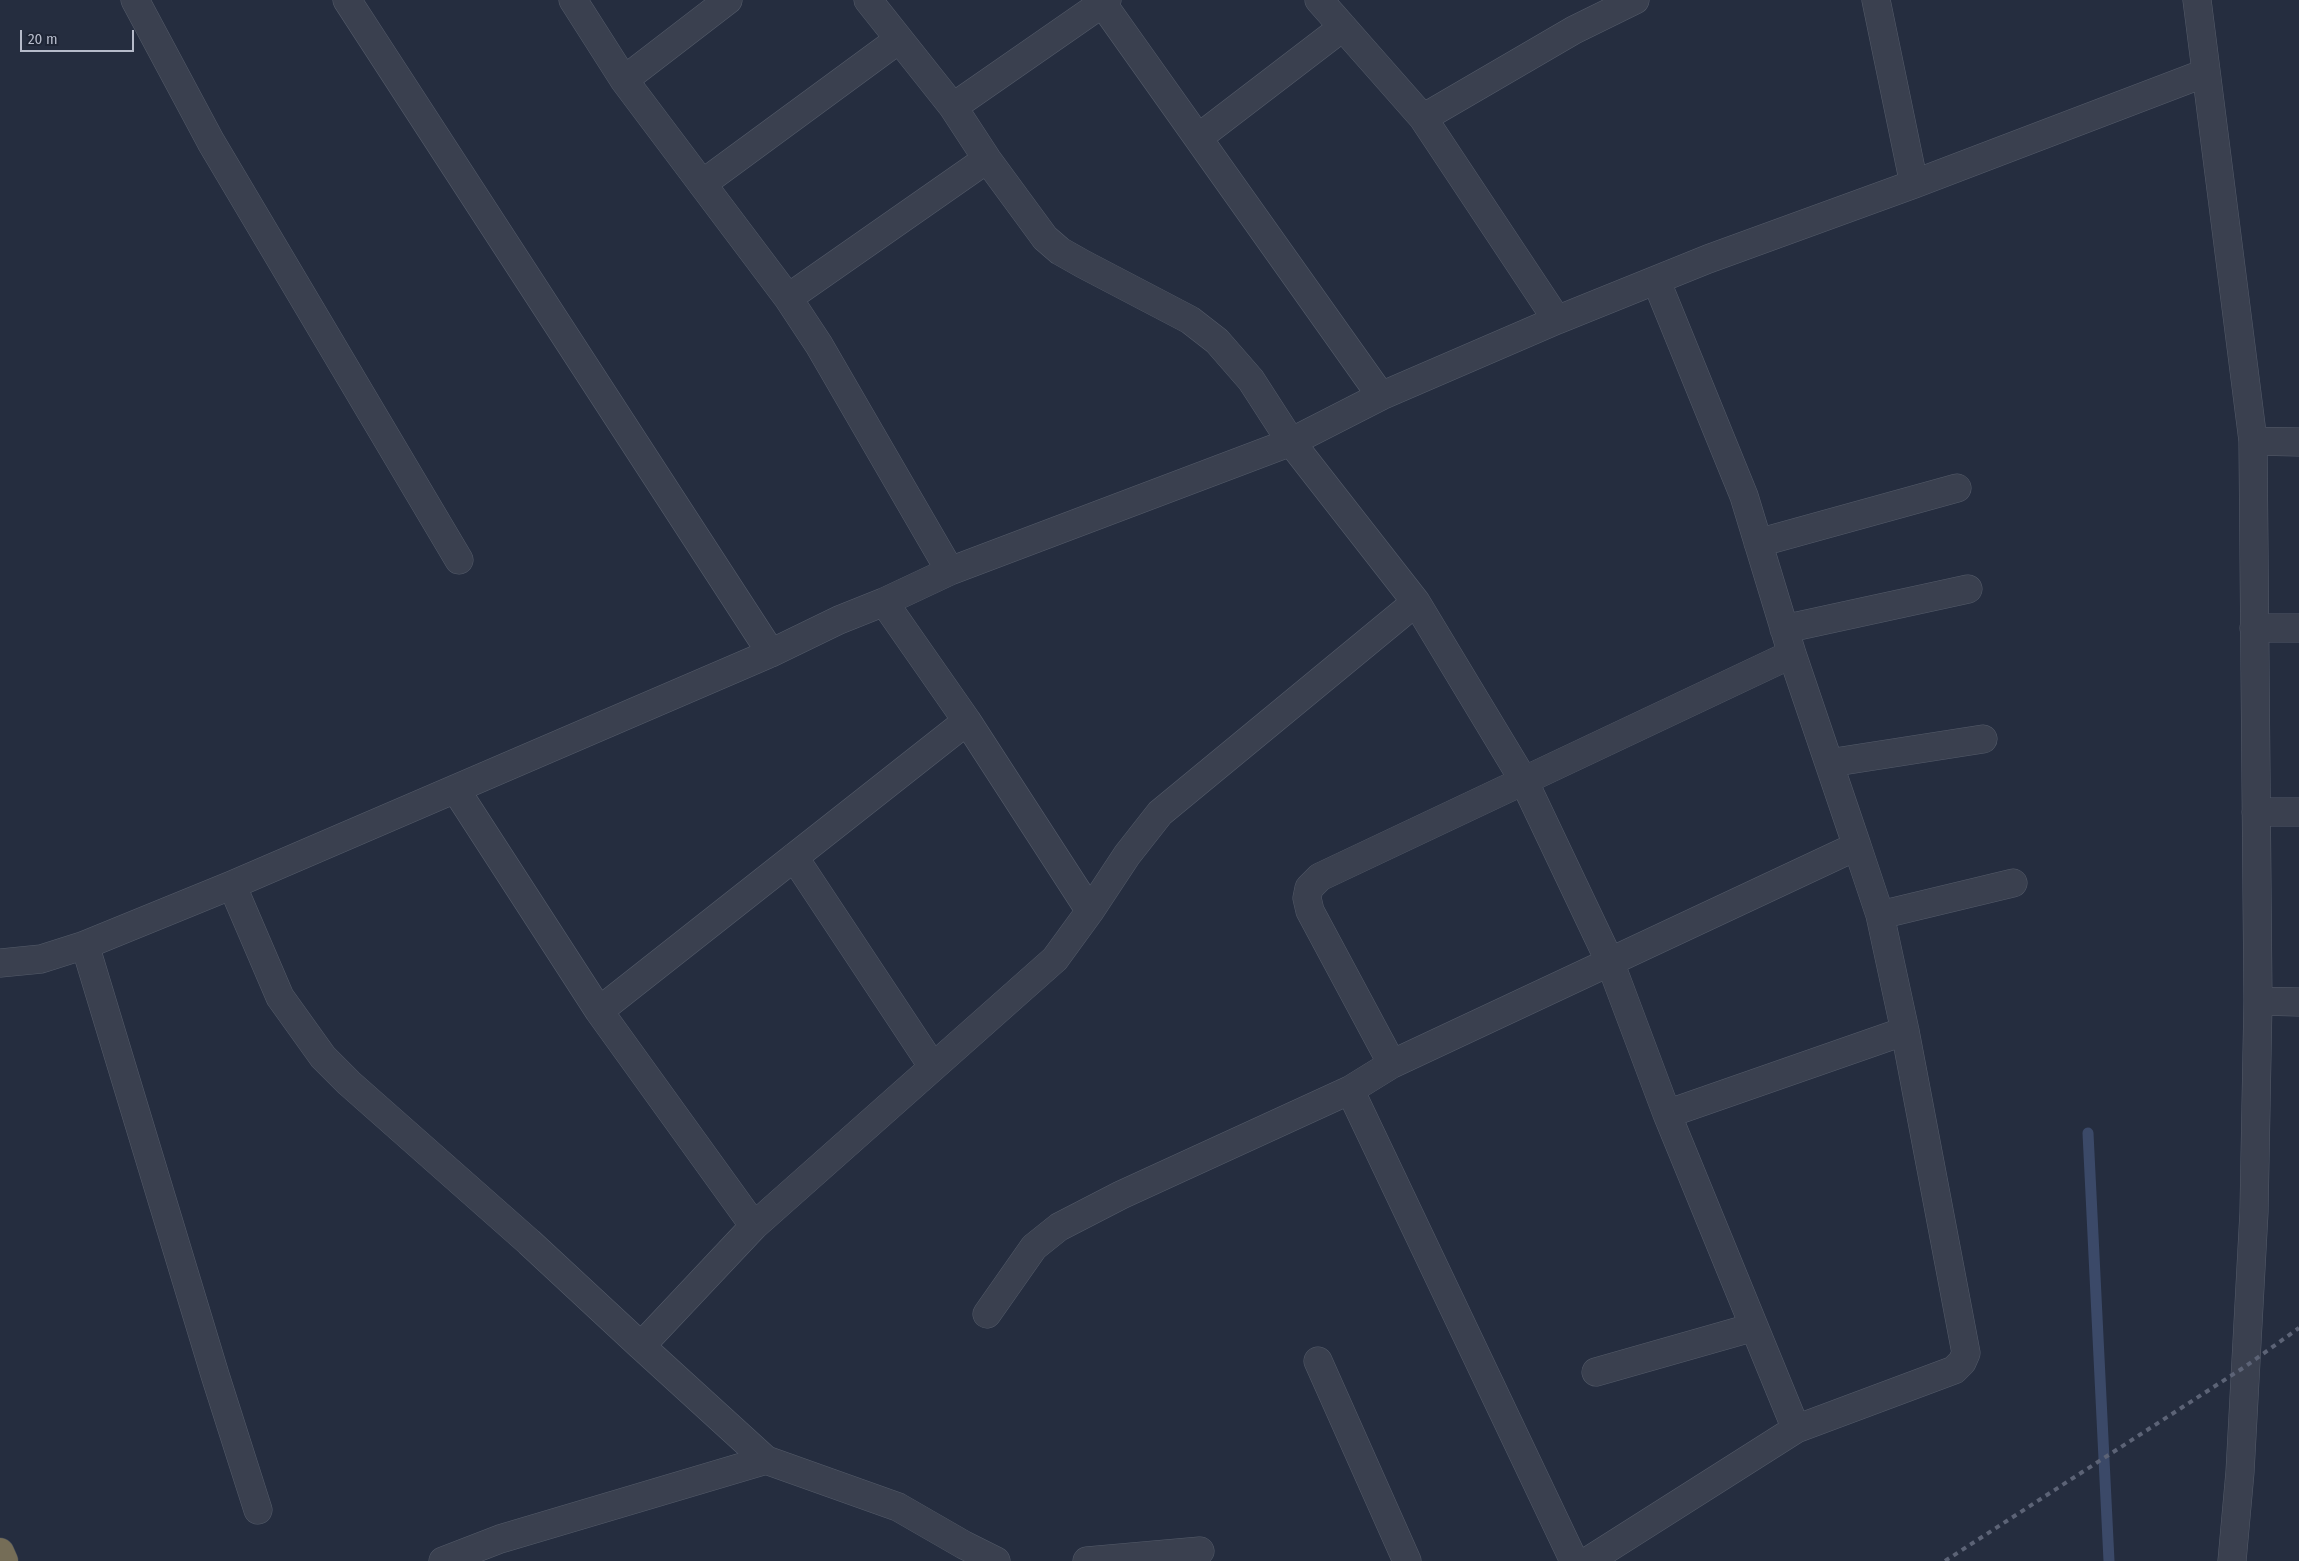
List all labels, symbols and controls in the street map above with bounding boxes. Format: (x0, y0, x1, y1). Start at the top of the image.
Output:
scale bar (22, 20, 136, 52)
text: 20 m (28, 30, 58, 48)

